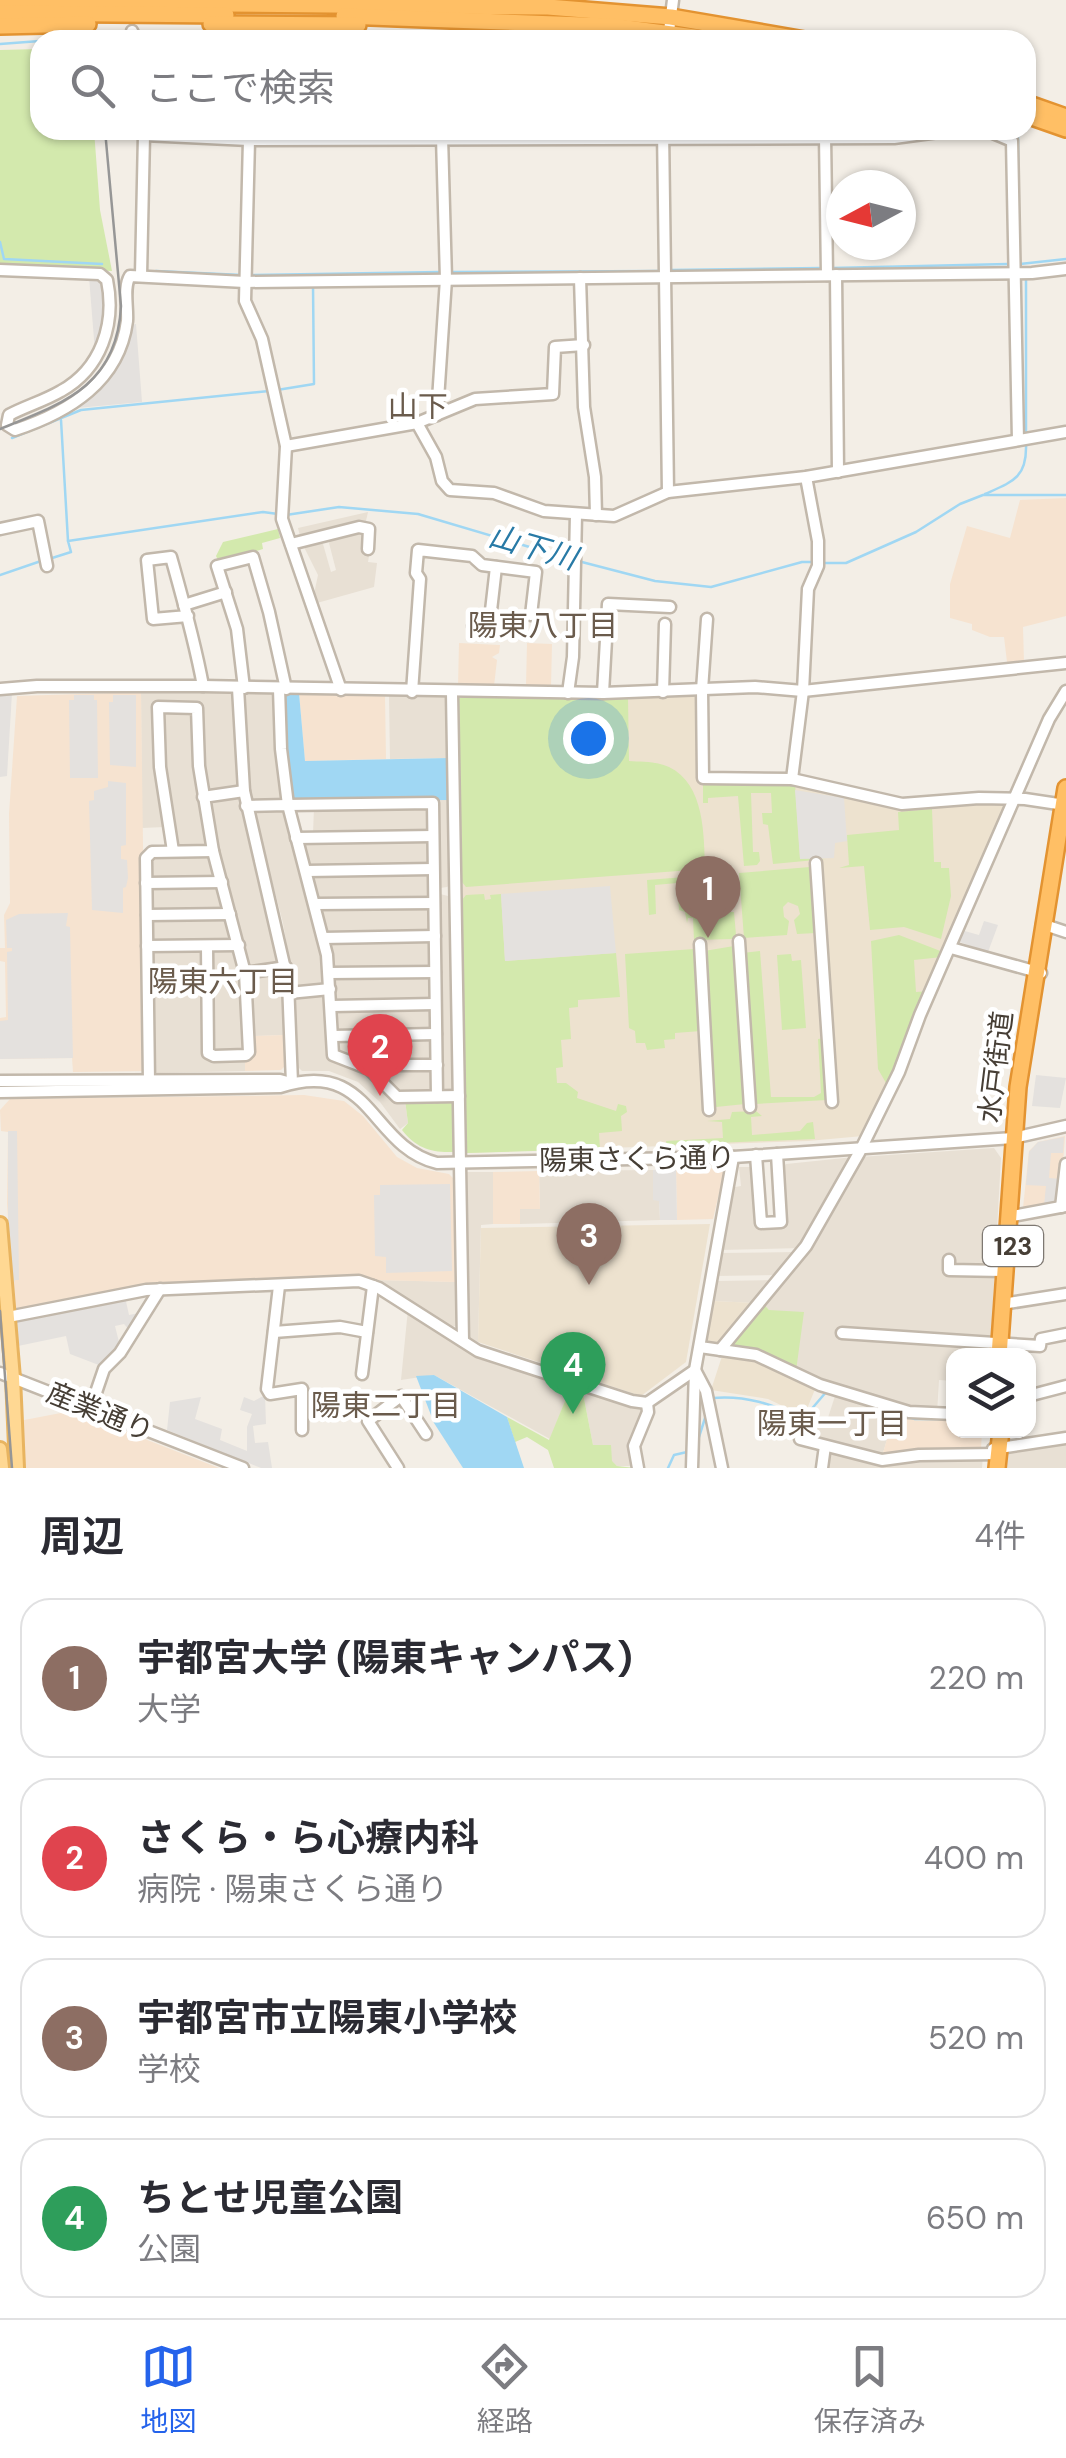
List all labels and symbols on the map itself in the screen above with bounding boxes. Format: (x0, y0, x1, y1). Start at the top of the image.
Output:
north arrow (826, 170, 916, 260)
district label: 山下 (388, 387, 448, 426)
water label: 山下川 (484, 516, 585, 579)
district label: 陽東八丁目 (468, 606, 618, 645)
your location (563, 713, 614, 764)
pin: 1 (676, 856, 740, 938)
district label: 陽東六丁目 (148, 962, 298, 1001)
street label: 水戸街道 (971, 1009, 1021, 1125)
pin: 2 (348, 1014, 412, 1096)
street label: 陽東さくら通り (539, 1139, 735, 1179)
pin: 3 (556, 1202, 622, 1285)
road number: 123 (983, 1226, 1043, 1266)
pin: 4 (540, 1332, 606, 1414)
street label: 産業通り (41, 1374, 159, 1450)
district label: 陽東二丁目 (311, 1386, 461, 1425)
district label: 陽東一丁目 (757, 1404, 907, 1443)

